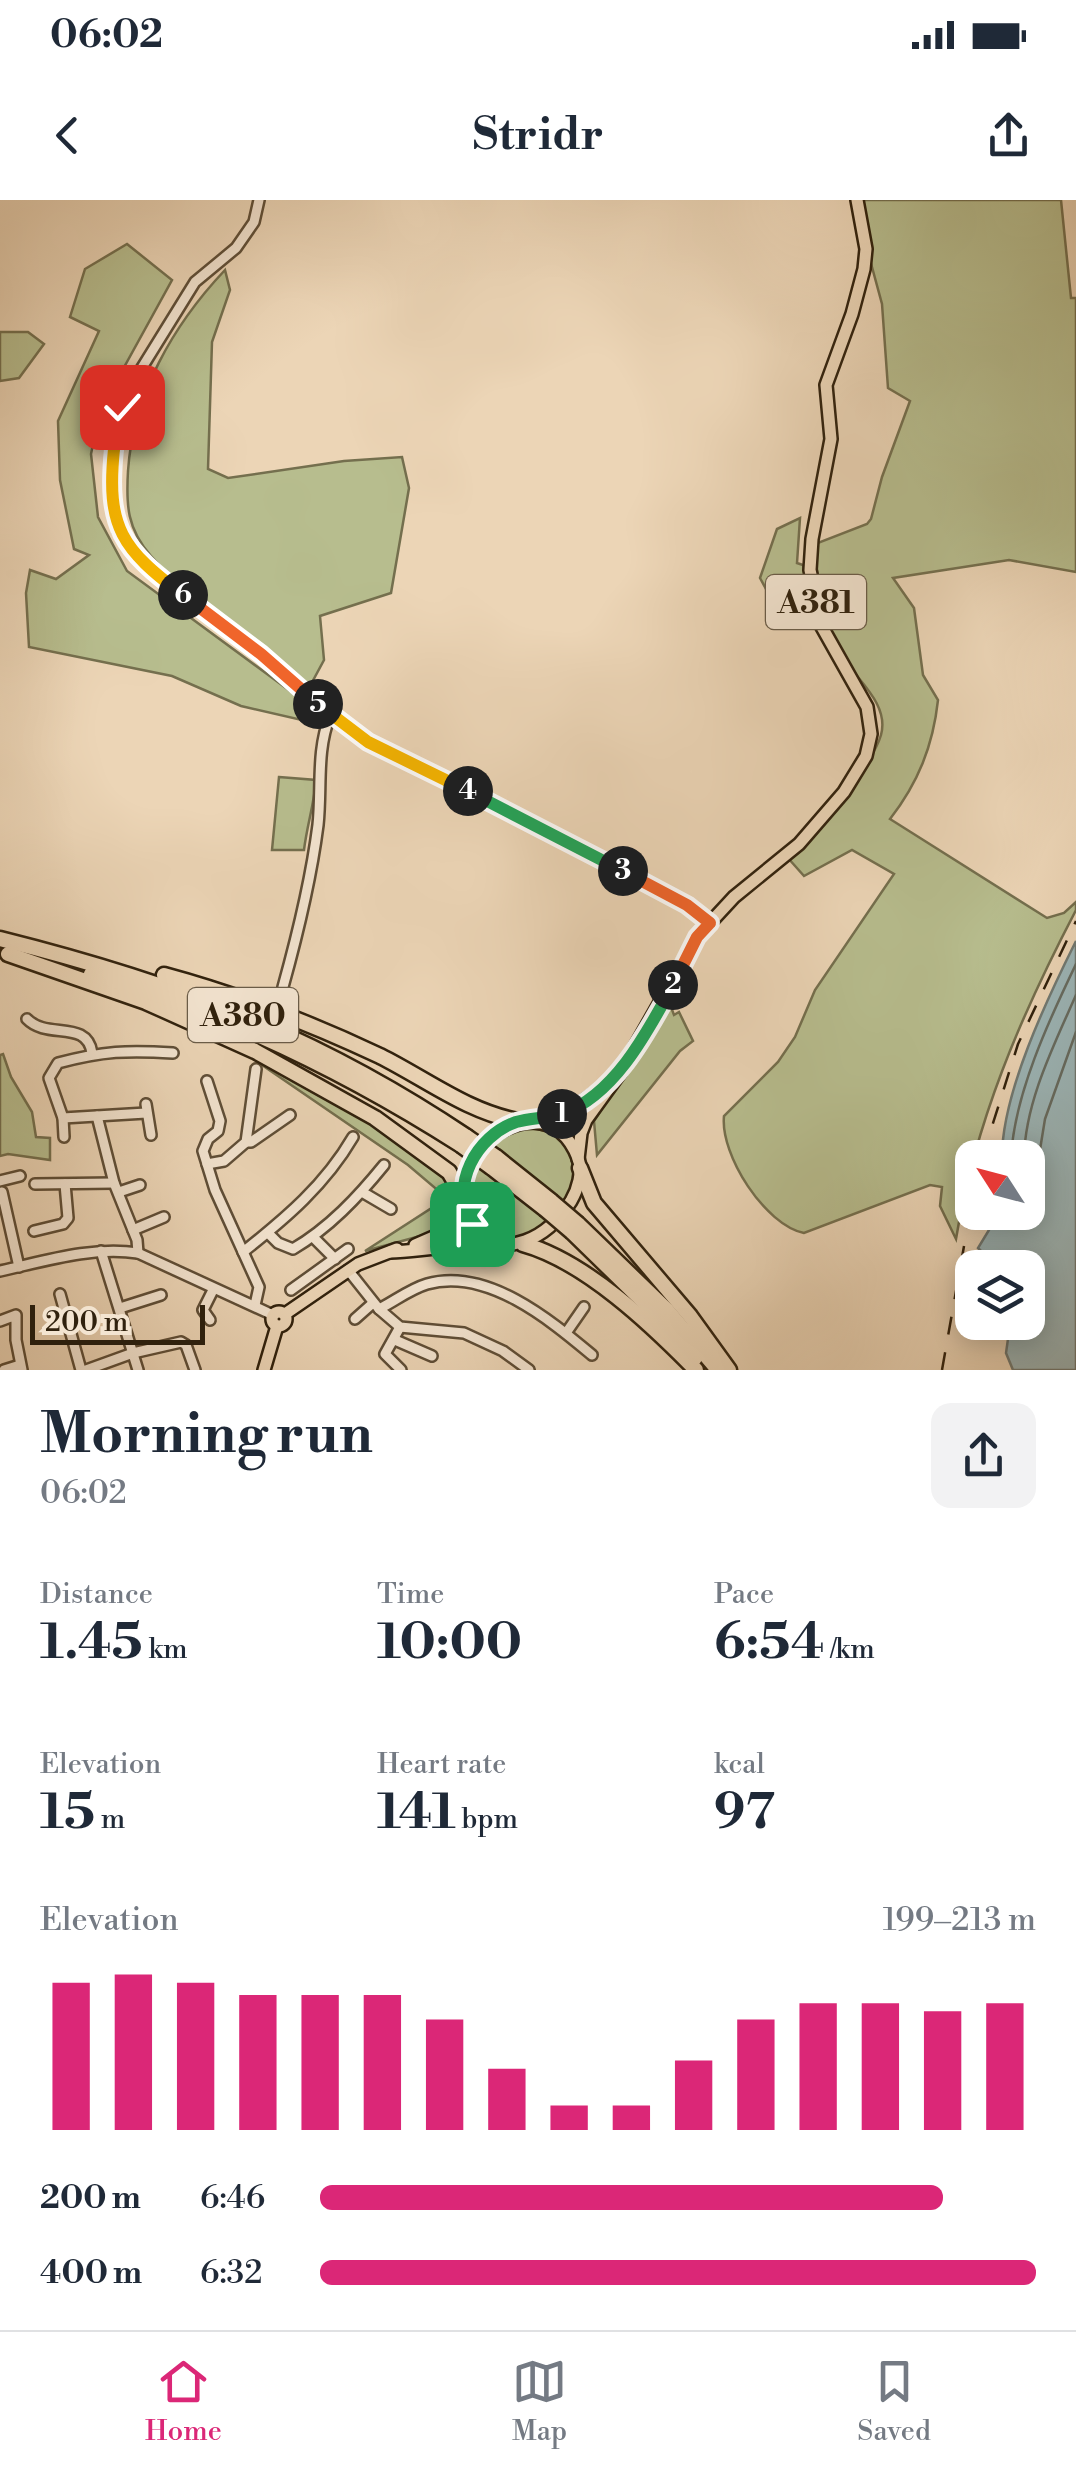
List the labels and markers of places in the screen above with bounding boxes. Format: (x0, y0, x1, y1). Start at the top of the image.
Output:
pin (80, 365, 165, 450)
pin: 6 (158, 570, 208, 620)
pin: 5 (293, 679, 343, 729)
pin: 4 (443, 766, 493, 816)
pin: 3 (598, 846, 648, 896)
pin: 2 (648, 960, 698, 1010)
pin: 1 (537, 1089, 587, 1139)
pin (430, 1182, 515, 1267)

